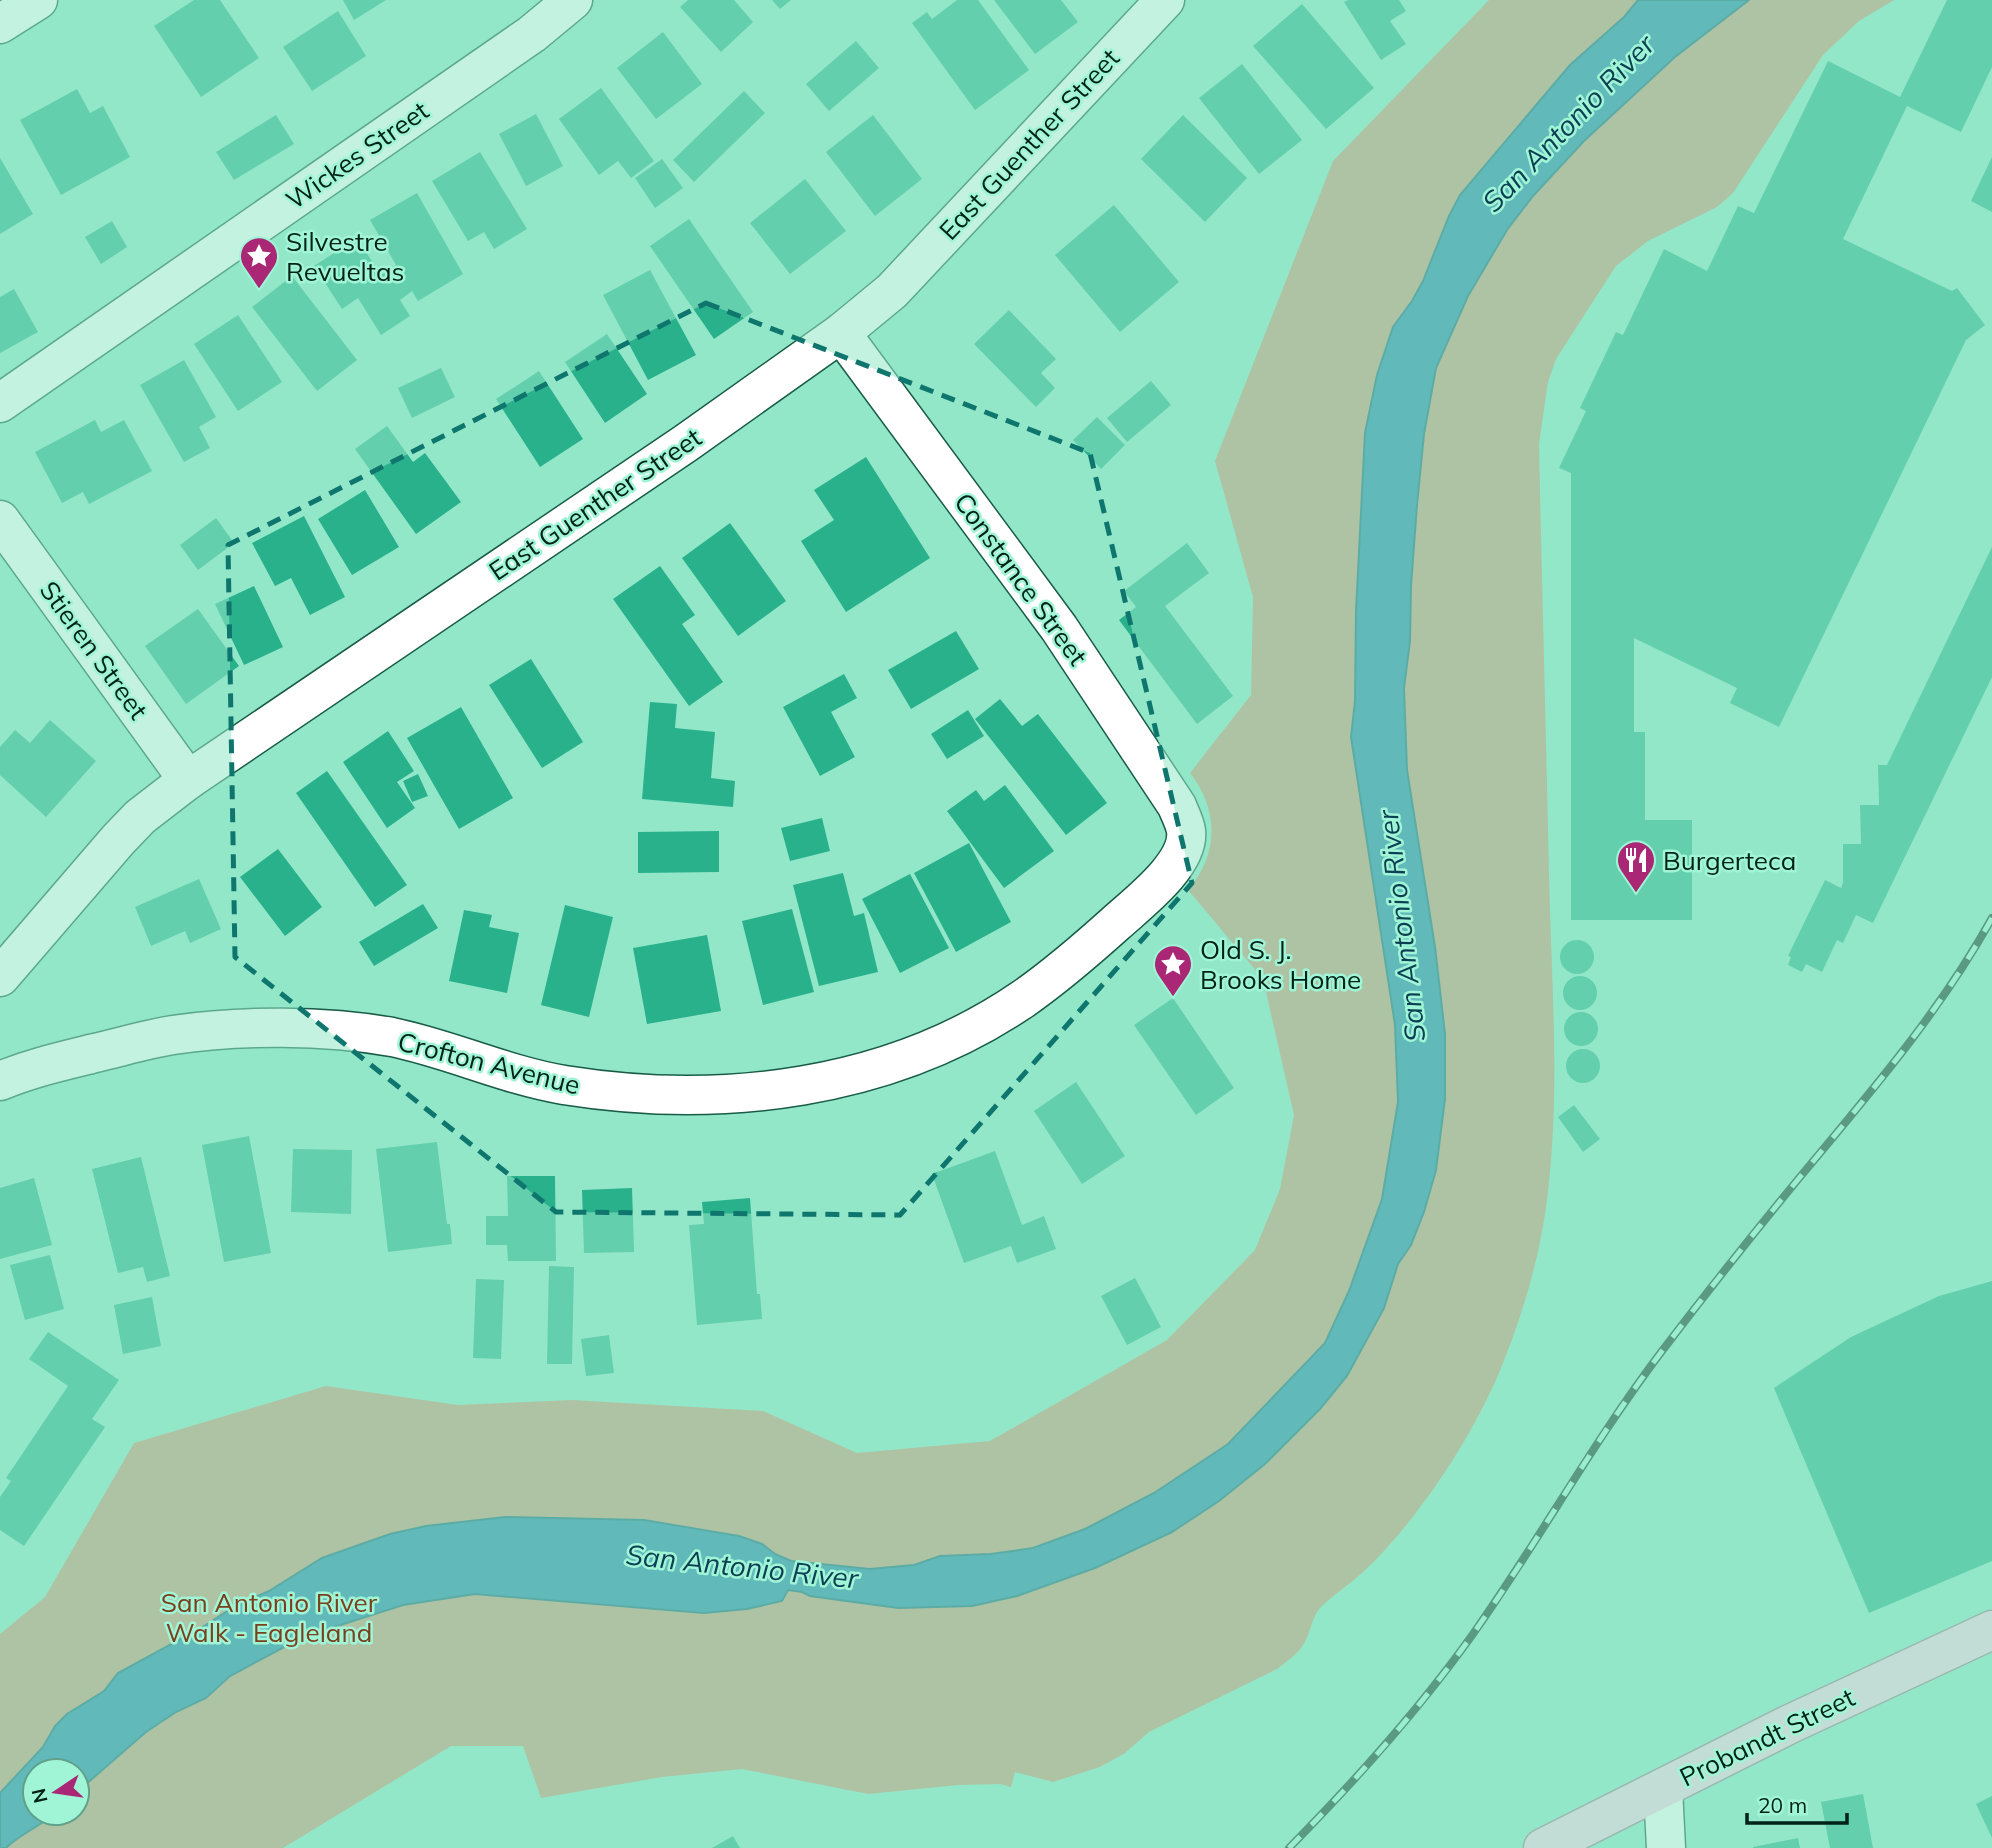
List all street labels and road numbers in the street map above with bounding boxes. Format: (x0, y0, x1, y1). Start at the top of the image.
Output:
street label: East Guenther Street (932, 42, 1126, 246)
street label: Wickes Street (279, 94, 435, 216)
street label: East Guenther Street (482, 421, 708, 587)
street label: Constance Street (947, 486, 1095, 672)
street label: Stieren Street (33, 574, 155, 726)
street label: Crofton Avenue (395, 1024, 583, 1102)
street label: Probandt Street (1674, 1680, 1860, 1794)

